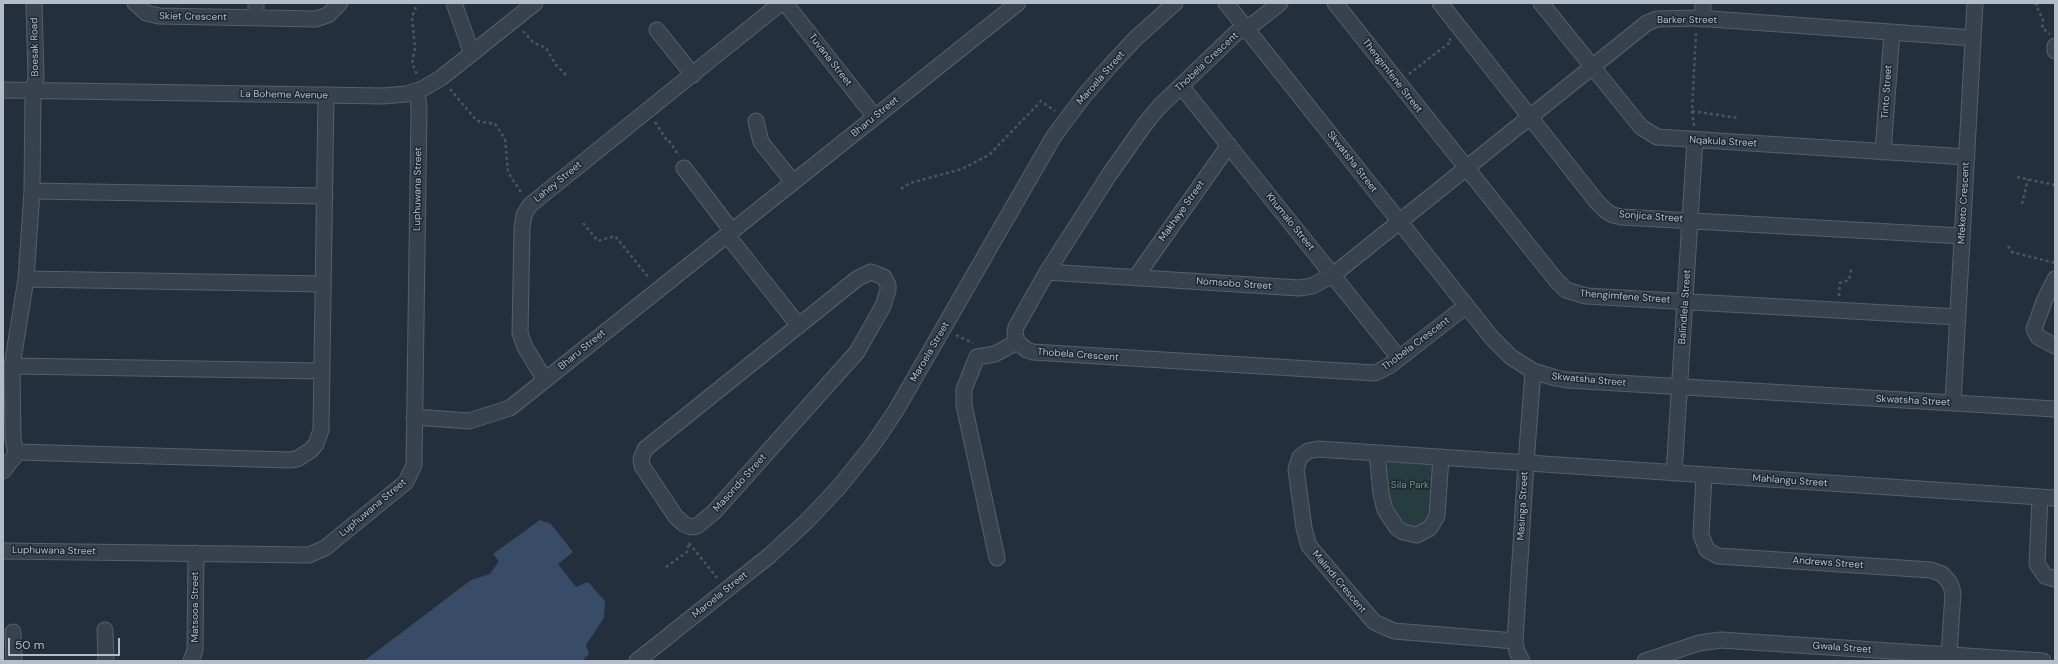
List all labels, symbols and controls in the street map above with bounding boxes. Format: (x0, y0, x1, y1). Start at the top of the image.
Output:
street label: Skiet Crescent (159, 10, 227, 24)
street label: Barker Street (1657, 14, 1717, 26)
street label: Boesak Road (28, 17, 42, 77)
street label: Thobela Crescent (1173, 30, 1241, 94)
street label: Tuvana Street (806, 31, 854, 89)
street label: Thengimfene Street (1359, 36, 1425, 116)
street label: Maroela Street (1074, 49, 1128, 107)
street label: Tinto Street (1879, 64, 1895, 120)
street label: La Boheme Avenue (240, 88, 328, 102)
street label: Bharu Street (849, 94, 901, 140)
street label: Skwatsha Street (1324, 129, 1380, 195)
street label: Nqakula Street (1689, 134, 1757, 150)
street label: Luphuwana Street (411, 147, 425, 231)
street label: Lahey Street (531, 159, 585, 205)
street label: Mfeketo Crescent (1956, 162, 1972, 244)
street label: Makhaye Street (1157, 178, 1207, 244)
street label: Khumalo Street (1263, 191, 1317, 253)
street label: Sonjica Street (1618, 209, 1684, 225)
street label: Balindlela Street (1676, 269, 1694, 345)
street label: Nomsobo Street (1196, 275, 1272, 293)
street label: Thengimfene Street (1579, 288, 1671, 306)
street label: Thobela Crescent (1380, 315, 1452, 373)
street label: Maroela Street (908, 320, 952, 384)
street label: Bharu Street (556, 327, 608, 373)
street label: Thobela Crescent (1037, 346, 1119, 364)
street label: Skwatsha Street (1551, 371, 1627, 389)
street label: Skwatsha Street (1875, 393, 1951, 409)
street label: Masondo Street (711, 452, 769, 514)
street label: Masinga Street (1515, 471, 1531, 541)
street label: Mahlangu Street (1752, 472, 1828, 490)
street label: Luphuwana Street (337, 476, 409, 540)
park label: Sila Park (1391, 479, 1429, 491)
street label: Luphuwana Street (12, 544, 96, 558)
street label: Malindi Crescent (1309, 548, 1369, 616)
street label: Andrews Street (1792, 555, 1864, 571)
street label: Maroela Street (690, 569, 750, 621)
street label: Matsooa Street (189, 572, 201, 642)
scale bar (10, 630, 122, 656)
text: 50 m (15, 637, 44, 653)
street label: Gwala Street (1812, 640, 1872, 656)

